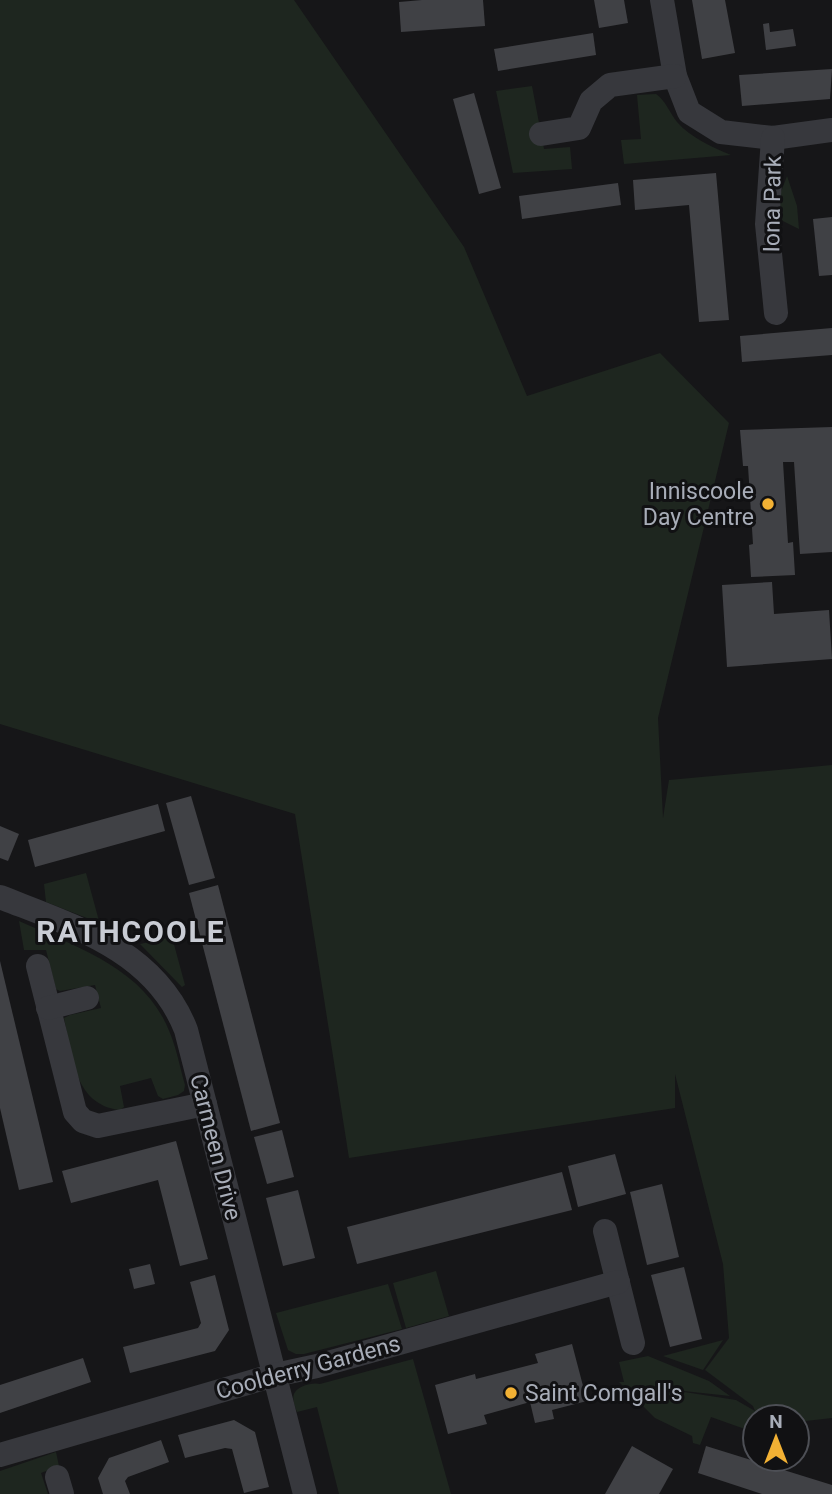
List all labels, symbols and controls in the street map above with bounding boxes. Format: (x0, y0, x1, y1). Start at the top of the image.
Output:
street label: Iona Park (758, 155, 787, 253)
place label: Inniscoole Day Centre (643, 478, 754, 531)
marker: Inniscoole Day Centre (760, 496, 776, 512)
district label: RATHCOOLE (36, 914, 226, 949)
street label: Carmeen Drive (184, 1071, 247, 1223)
street label: Coolderry Gardens (213, 1330, 403, 1405)
place label: Saint Comgall's (525, 1380, 683, 1407)
marker: Saint Comgall's (503, 1385, 519, 1401)
north arrow (741, 1403, 811, 1473)
text: N (769, 1410, 783, 1433)

